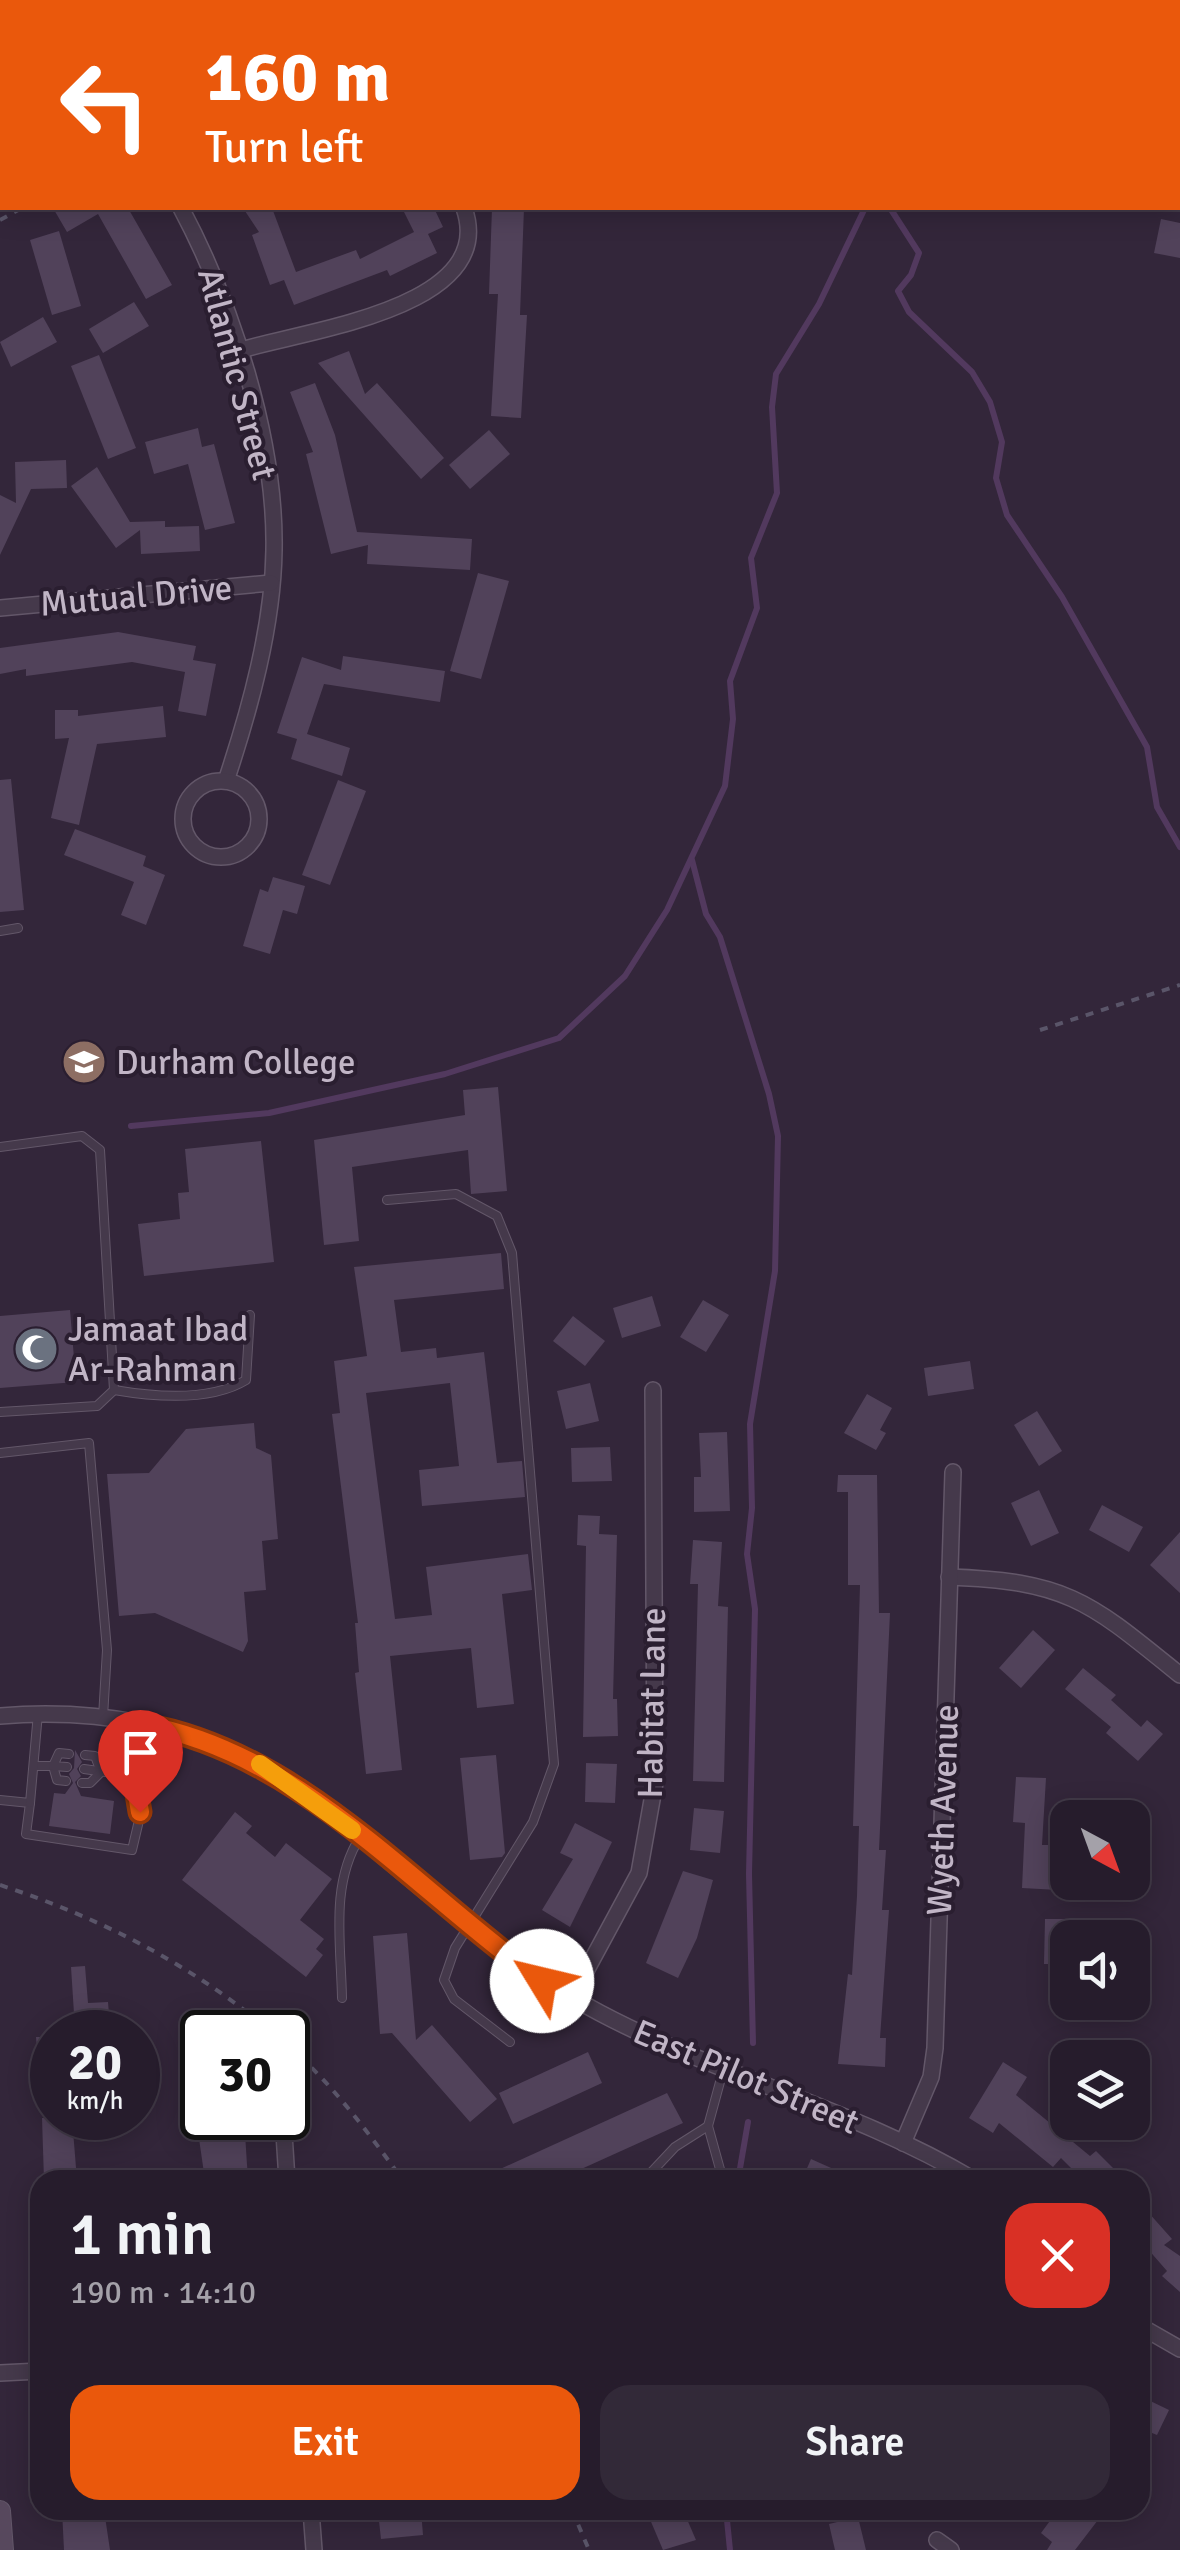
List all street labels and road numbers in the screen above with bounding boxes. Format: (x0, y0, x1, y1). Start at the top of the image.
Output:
street label: Atlantic Street (188, 263, 286, 485)
street label: Mutual Drive (38, 566, 234, 626)
street label: Habitat Lane (629, 1607, 675, 1799)
street label: Wyeth Avenue (918, 1704, 968, 1916)
street label: East Pilot Street (627, 2010, 865, 2144)

